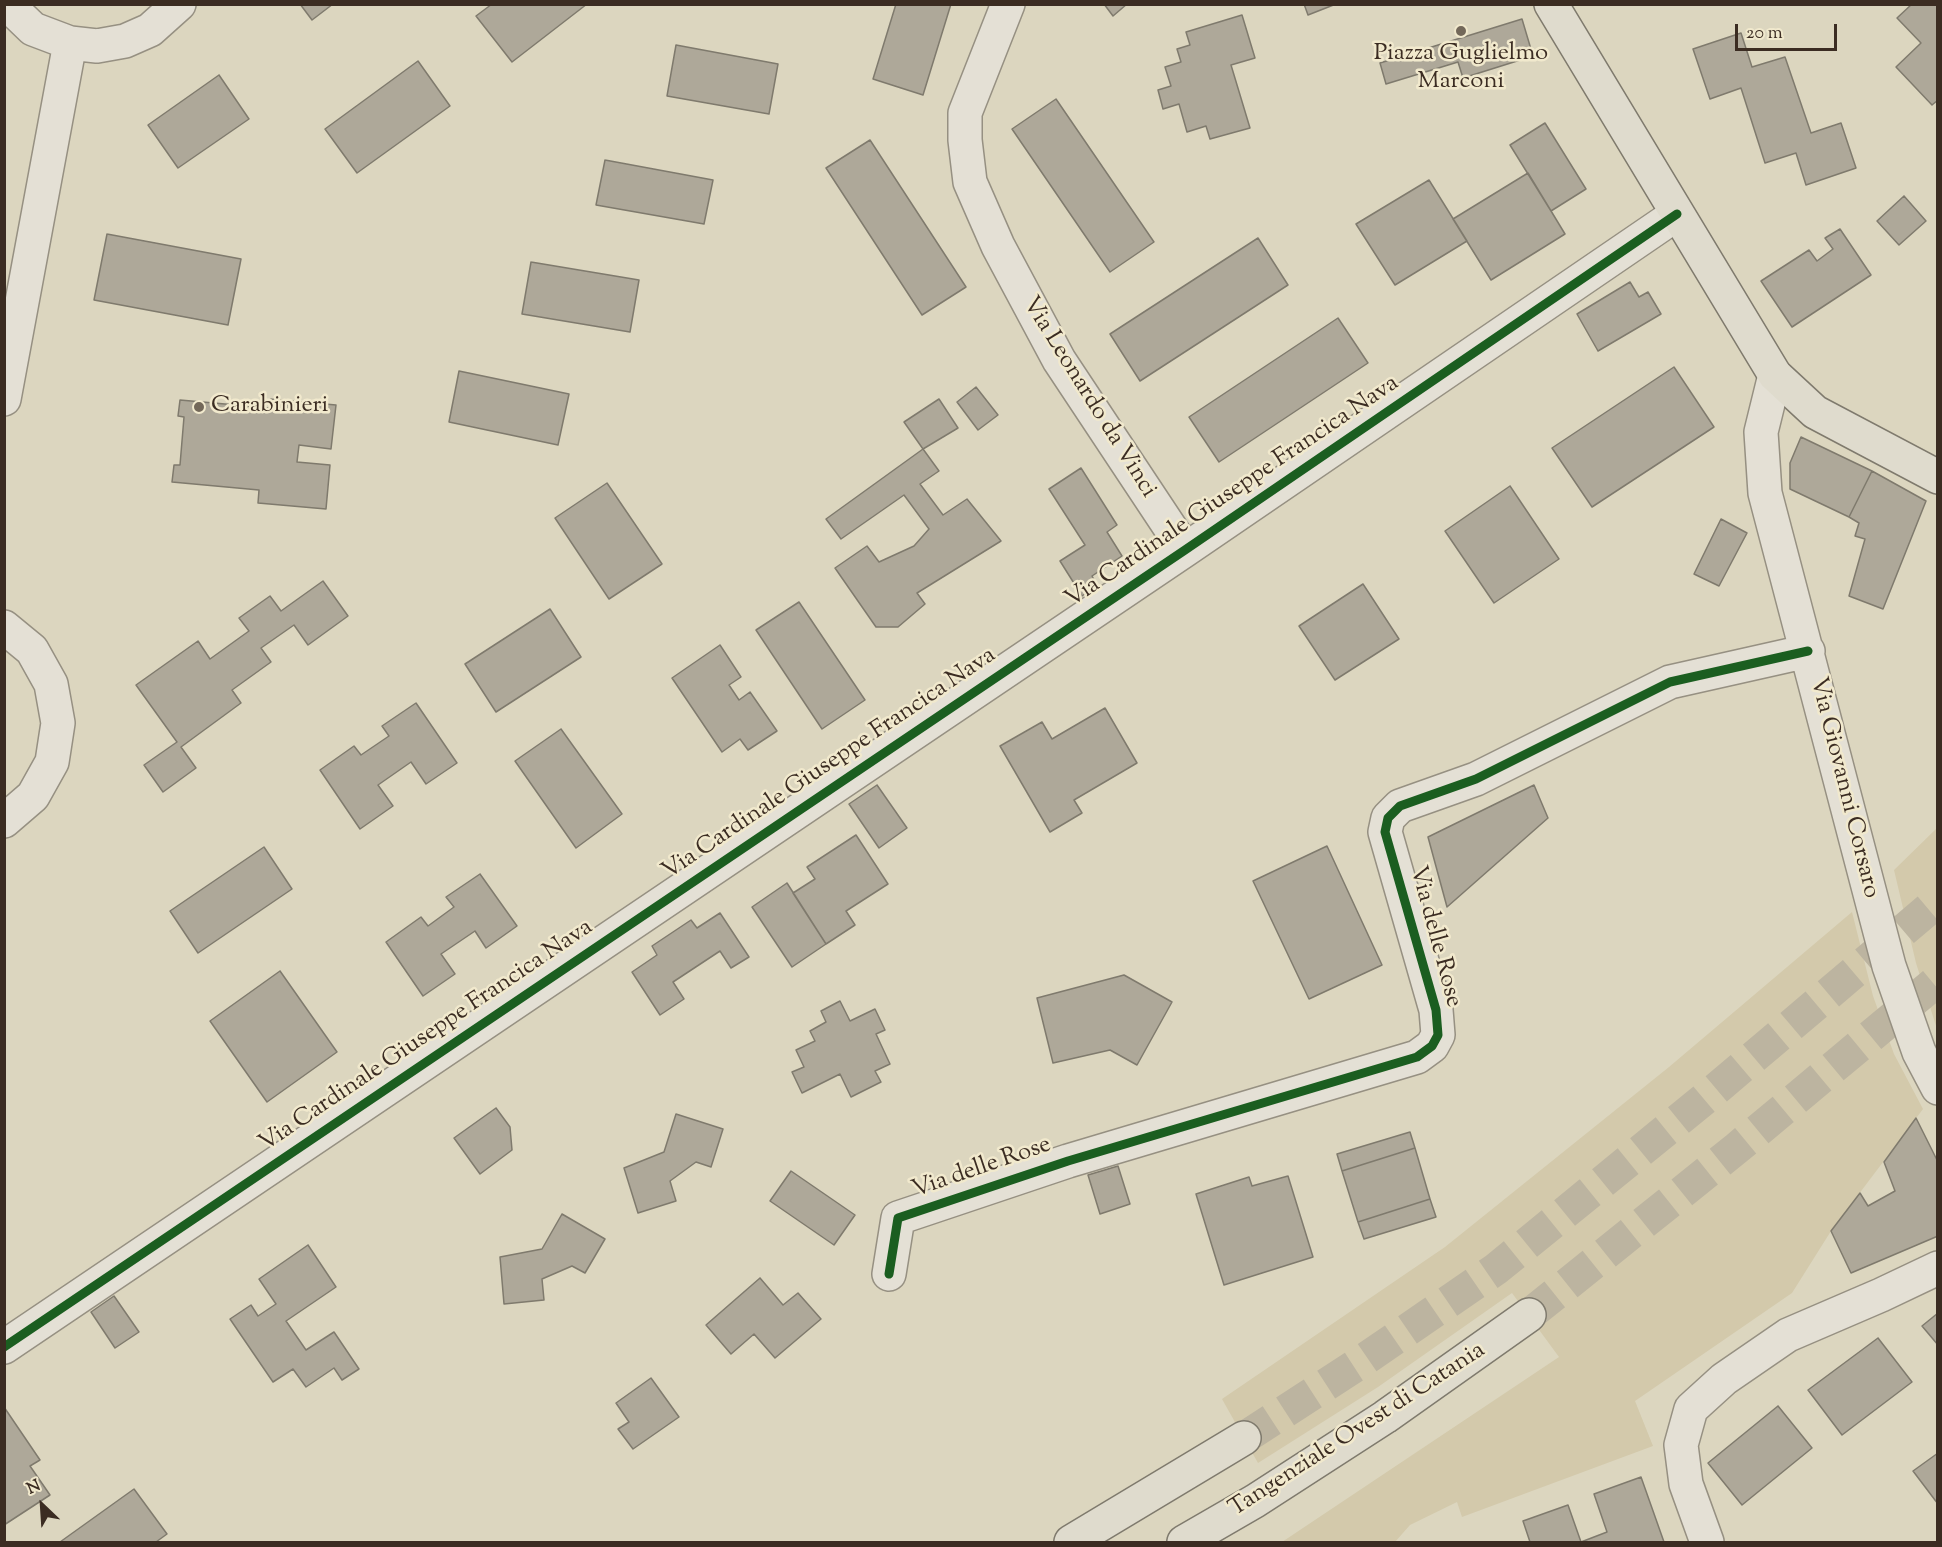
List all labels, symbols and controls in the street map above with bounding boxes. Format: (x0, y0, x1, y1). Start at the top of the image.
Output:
scale bar (1738, 12, 1840, 50)
text: 20 m (1746, 21, 1783, 47)
marker: Piazza Guglielmo Marconi (1454, 24, 1468, 38)
place label: Piazza Guglielmo Marconi (1374, 41, 1548, 97)
street label: Via Leonardo da Vinci (1014, 292, 1162, 504)
street label: Via Cardinale Giuseppe Francica Nava (1061, 370, 1405, 616)
place label: Carabinieri (211, 393, 328, 421)
marker: Carabinieri (192, 400, 206, 414)
street label: Via Cardinale Giuseppe Francica Nava (658, 642, 1002, 888)
street label: Via Giovanni Corsaro (1802, 675, 1884, 901)
street label: Via delle Rose (1401, 863, 1467, 1011)
street label: Via Cardinale Giuseppe Francica Nava (255, 914, 599, 1160)
street label: Via delle Rose (909, 1132, 1055, 1206)
street label: Tangenziale Ovest di Catania (1225, 1337, 1491, 1525)
north arrow (12, 1475, 72, 1535)
text: N (24, 1475, 45, 1501)

